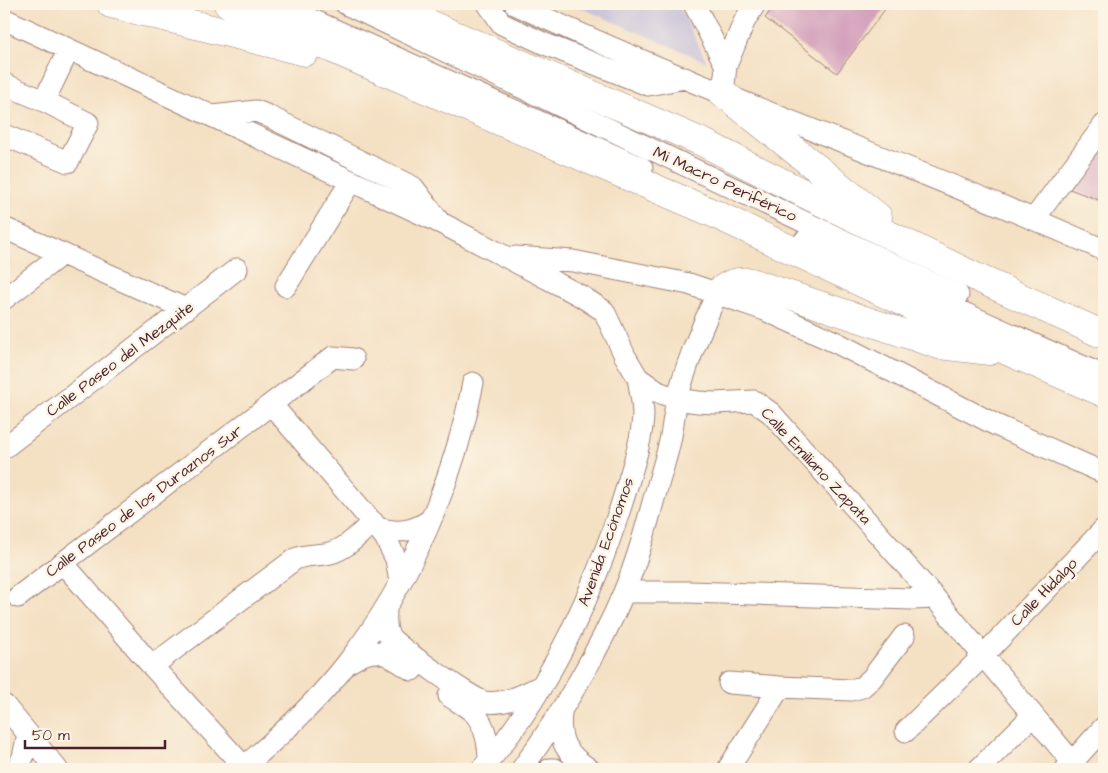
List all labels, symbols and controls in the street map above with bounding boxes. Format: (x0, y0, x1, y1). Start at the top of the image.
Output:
street label: Mi Macro Periférico (649, 141, 801, 227)
street label: Calle Paseo del Mezquite (42, 296, 199, 422)
street label: Calle Emiliano Zapata (756, 403, 876, 529)
street label: Calle Paseo de los Duraznos Sur (41, 420, 247, 582)
street label: Avenida Ecónomos (572, 475, 640, 609)
street label: Calle Hidalgo (1006, 553, 1083, 632)
scale bar (25, 718, 165, 750)
text: 50 m (32, 725, 70, 746)

